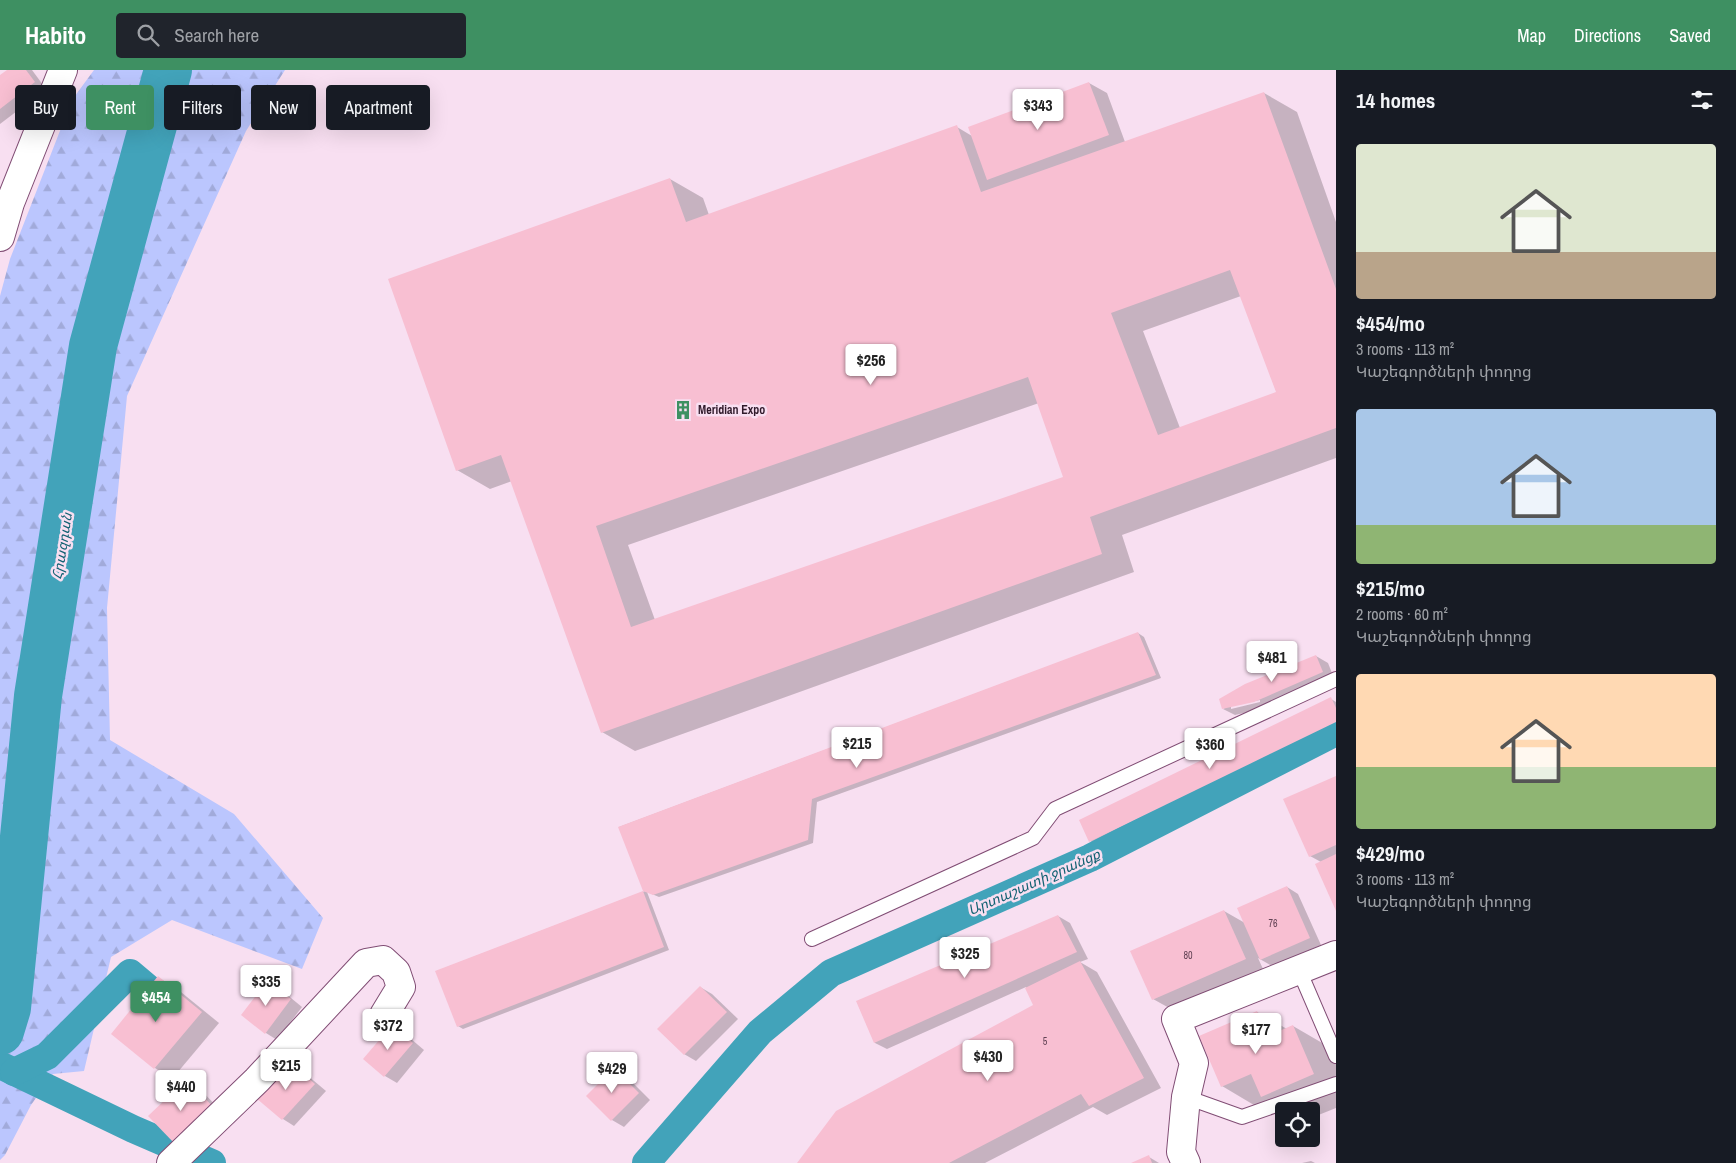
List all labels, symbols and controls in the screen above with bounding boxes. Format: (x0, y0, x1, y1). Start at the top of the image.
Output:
search box (116, 13, 466, 58)
text: Habito (25, 19, 86, 51)
icon: search (134, 21, 162, 49)
text: Search here (174, 22, 259, 48)
text: Map (1517, 23, 1546, 48)
text: Directions (1574, 23, 1641, 48)
text: Saved (1669, 23, 1711, 48)
chip: Buy (15, 85, 76, 130)
chip: Rent (86, 85, 154, 130)
chip: Filters (164, 85, 241, 130)
chip: New (251, 85, 316, 130)
chip: Apartment (326, 85, 430, 130)
text: 14 homes (1356, 86, 1435, 115)
icon: filters (1688, 86, 1716, 114)
pin: $343 (1008, 88, 1068, 131)
text: $343 (1023, 94, 1053, 116)
icon: home (1491, 176, 1581, 266)
text: $454/mo (1356, 309, 1425, 338)
text: 3 rooms · 113 m² (1356, 338, 1454, 360)
pin: $256 (841, 344, 901, 386)
text: $256 (856, 349, 886, 371)
text: Կաշեգործների փողոց (1356, 360, 1532, 382)
building icon: Meridian Expo (672, 399, 694, 421)
place label: Meridian Expo (698, 402, 765, 418)
icon: home (1491, 441, 1581, 531)
water label: Հրազդան (48, 511, 76, 581)
text: $215/mo (1356, 574, 1425, 603)
text: 2 rooms · 60 m² (1356, 603, 1448, 625)
text: Կաշեգործների փողոց (1356, 625, 1532, 647)
pin: $481 (1242, 640, 1302, 683)
text: $481 (1257, 646, 1287, 668)
icon: home (1491, 706, 1581, 796)
pin: $215 (827, 726, 887, 769)
pin: $360 (1180, 728, 1240, 770)
text: $215 (842, 732, 872, 754)
text: $360 (1195, 733, 1225, 755)
text: $429/mo (1356, 839, 1425, 868)
water label: Արտաշատի ջրանցք (965, 844, 1103, 919)
text: 3 rooms · 113 m² (1356, 868, 1454, 890)
text: Կաշեգործների փողոց (1356, 890, 1532, 912)
house number: 76 (1268, 917, 1278, 930)
pin: $325 (935, 936, 995, 979)
text: $325 (950, 942, 980, 964)
house number: 80 (1183, 949, 1193, 962)
pin: $335 (236, 964, 296, 1007)
text: $335 (251, 970, 281, 992)
pin: $454 (126, 980, 186, 1023)
text: $454 (141, 986, 171, 1008)
pin: $372 (358, 1008, 418, 1051)
pin: $177 (1226, 1012, 1286, 1055)
text: $372 (373, 1014, 403, 1036)
text: $177 (1241, 1018, 1271, 1040)
house number: 5 (1043, 1035, 1048, 1048)
pin: $430 (958, 1040, 1018, 1082)
text: $430 (973, 1045, 1003, 1067)
pin: $215 (256, 1048, 316, 1091)
pin: $429 (582, 1052, 642, 1094)
text: $215 (271, 1054, 301, 1076)
text: $429 (597, 1057, 627, 1079)
pin: $440 (151, 1070, 211, 1112)
text: $440 (166, 1075, 196, 1097)
map controls (1275, 1102, 1320, 1147)
button: locate (1275, 1102, 1320, 1147)

